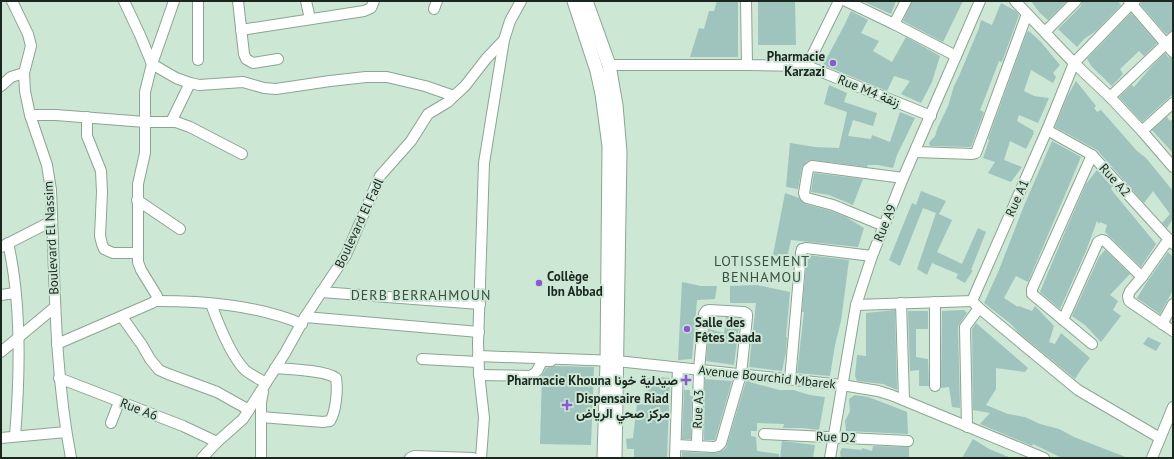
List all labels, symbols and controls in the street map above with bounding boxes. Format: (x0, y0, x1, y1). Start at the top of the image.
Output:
place label: Pharmacie Karzazi (767, 48, 825, 80)
marker: Pharmacie Karzazi (828, 58, 838, 68)
street label: Rue M4 زنقة (835, 71, 903, 111)
street label: Rue A2 (1096, 160, 1134, 200)
street label: Boulevard El Fadl (331, 175, 387, 271)
street label: Rue A1 (1001, 177, 1033, 219)
street label: Boulevard El Nassim (40, 181, 62, 295)
street label: Rue A9 (870, 202, 900, 244)
district label: LOTISSEMENT BENHAMOU (714, 252, 810, 286)
place label: Collège Ibn Abbad (547, 268, 603, 300)
marker: Collège Ibn Abbad (534, 278, 544, 288)
district label: DERB BERRAHMOUN (351, 286, 491, 304)
place label: Salle des Fêtes Saada (695, 314, 761, 346)
marker: Salle des Fêtes Saada (682, 324, 692, 334)
street label: Avenue Bourchid Mbarek (697, 361, 837, 393)
place label: Pharmacie Khouna صيدلية خونا (507, 372, 678, 389)
marker: Pharmacie Khouna صيدلية خونا (681, 375, 691, 385)
street label: Rue A3 (689, 389, 707, 429)
place label: Dispensaire Riad مركز صحي الرياض (576, 390, 670, 424)
street label: Rue A6 (118, 394, 160, 424)
marker: Dispensaire Riad مركز صحي الرياض (561, 399, 573, 411)
street label: Rue D2 (816, 428, 856, 446)

